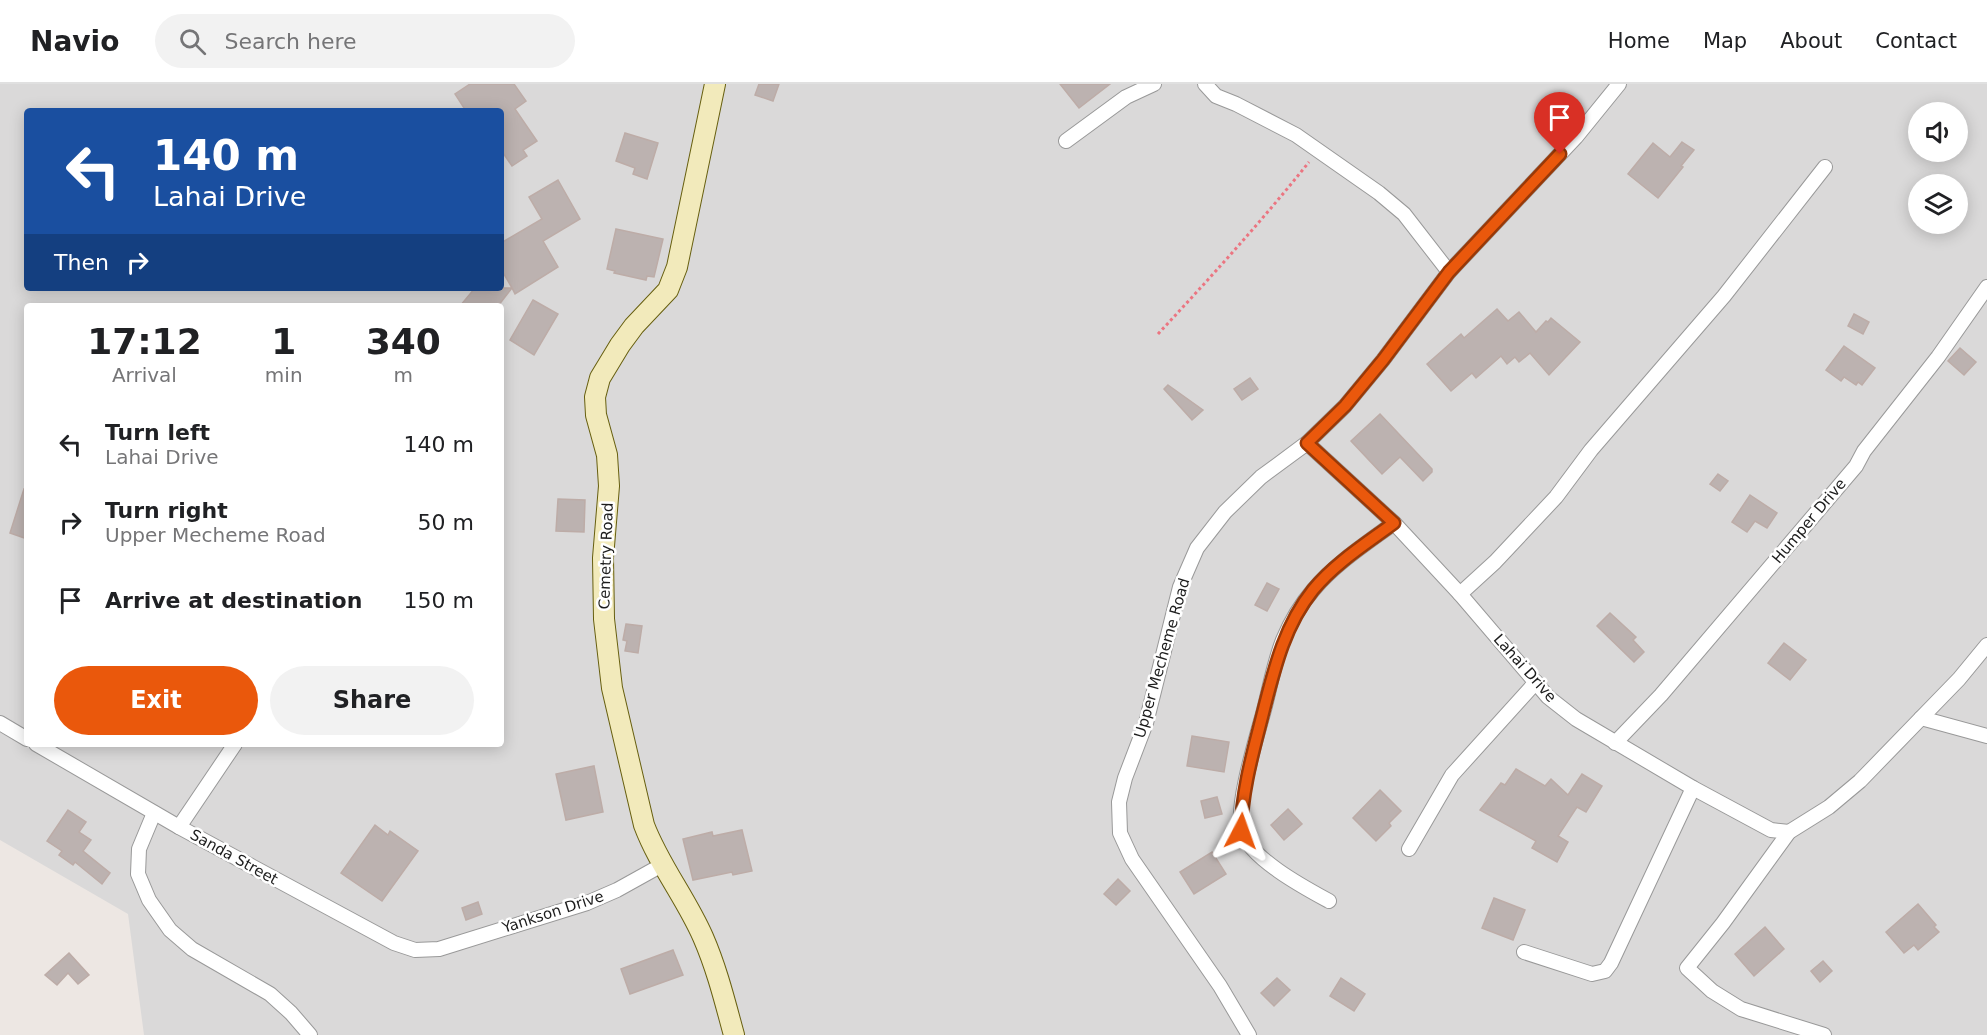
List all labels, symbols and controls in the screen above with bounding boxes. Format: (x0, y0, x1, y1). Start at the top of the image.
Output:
search box (155, 14, 575, 68)
text: Navio (30, 25, 119, 58)
icon: search (176, 25, 209, 58)
text: Search here (224, 29, 357, 54)
text: Home (1608, 29, 1670, 53)
text: Map (1703, 29, 1747, 53)
text: About (1780, 29, 1842, 53)
text: Contact (1875, 29, 1957, 53)
pin (1534, 92, 1585, 154)
icon: arrive (1543, 101, 1576, 134)
map controls (1908, 102, 1968, 234)
button: sound (1908, 102, 1968, 162)
text: 140 m (153, 131, 299, 180)
icon: left (54, 132, 132, 210)
button: layers (1908, 174, 1968, 234)
text: Lahai Drive (153, 181, 306, 212)
icon: right (121, 246, 154, 279)
text: Then (54, 250, 109, 275)
text: 17:12 (87, 321, 202, 362)
text: 1 (271, 321, 296, 362)
text: 340 (366, 321, 441, 362)
text: Arrival (112, 363, 177, 387)
text: min (265, 363, 303, 387)
text: m (394, 363, 413, 387)
text: Turn left (105, 420, 210, 445)
icon: left (54, 428, 87, 461)
text: 140 m (404, 432, 474, 457)
text: Lahai Drive (105, 445, 219, 469)
street label: Humper Drive (1768, 475, 1850, 567)
text: Turn right (105, 498, 228, 523)
street label: Cemetry Road (595, 502, 617, 610)
icon: right (54, 506, 87, 539)
text: 50 m (418, 510, 474, 535)
text: Upper Mecheme Road (105, 523, 326, 547)
street label: Upper Mecheme Road (1131, 576, 1193, 740)
icon: arrive (54, 584, 87, 617)
text: Arrive at destination (105, 588, 362, 613)
text: 150 m (404, 588, 474, 613)
street label: Lahai Drive (1490, 630, 1560, 706)
button: Exit (54, 666, 258, 735)
button: Share (270, 666, 474, 735)
position arrow (1209, 799, 1273, 863)
street label: Sanda Street (187, 826, 281, 889)
street label: Yankson Drive (499, 887, 606, 937)

